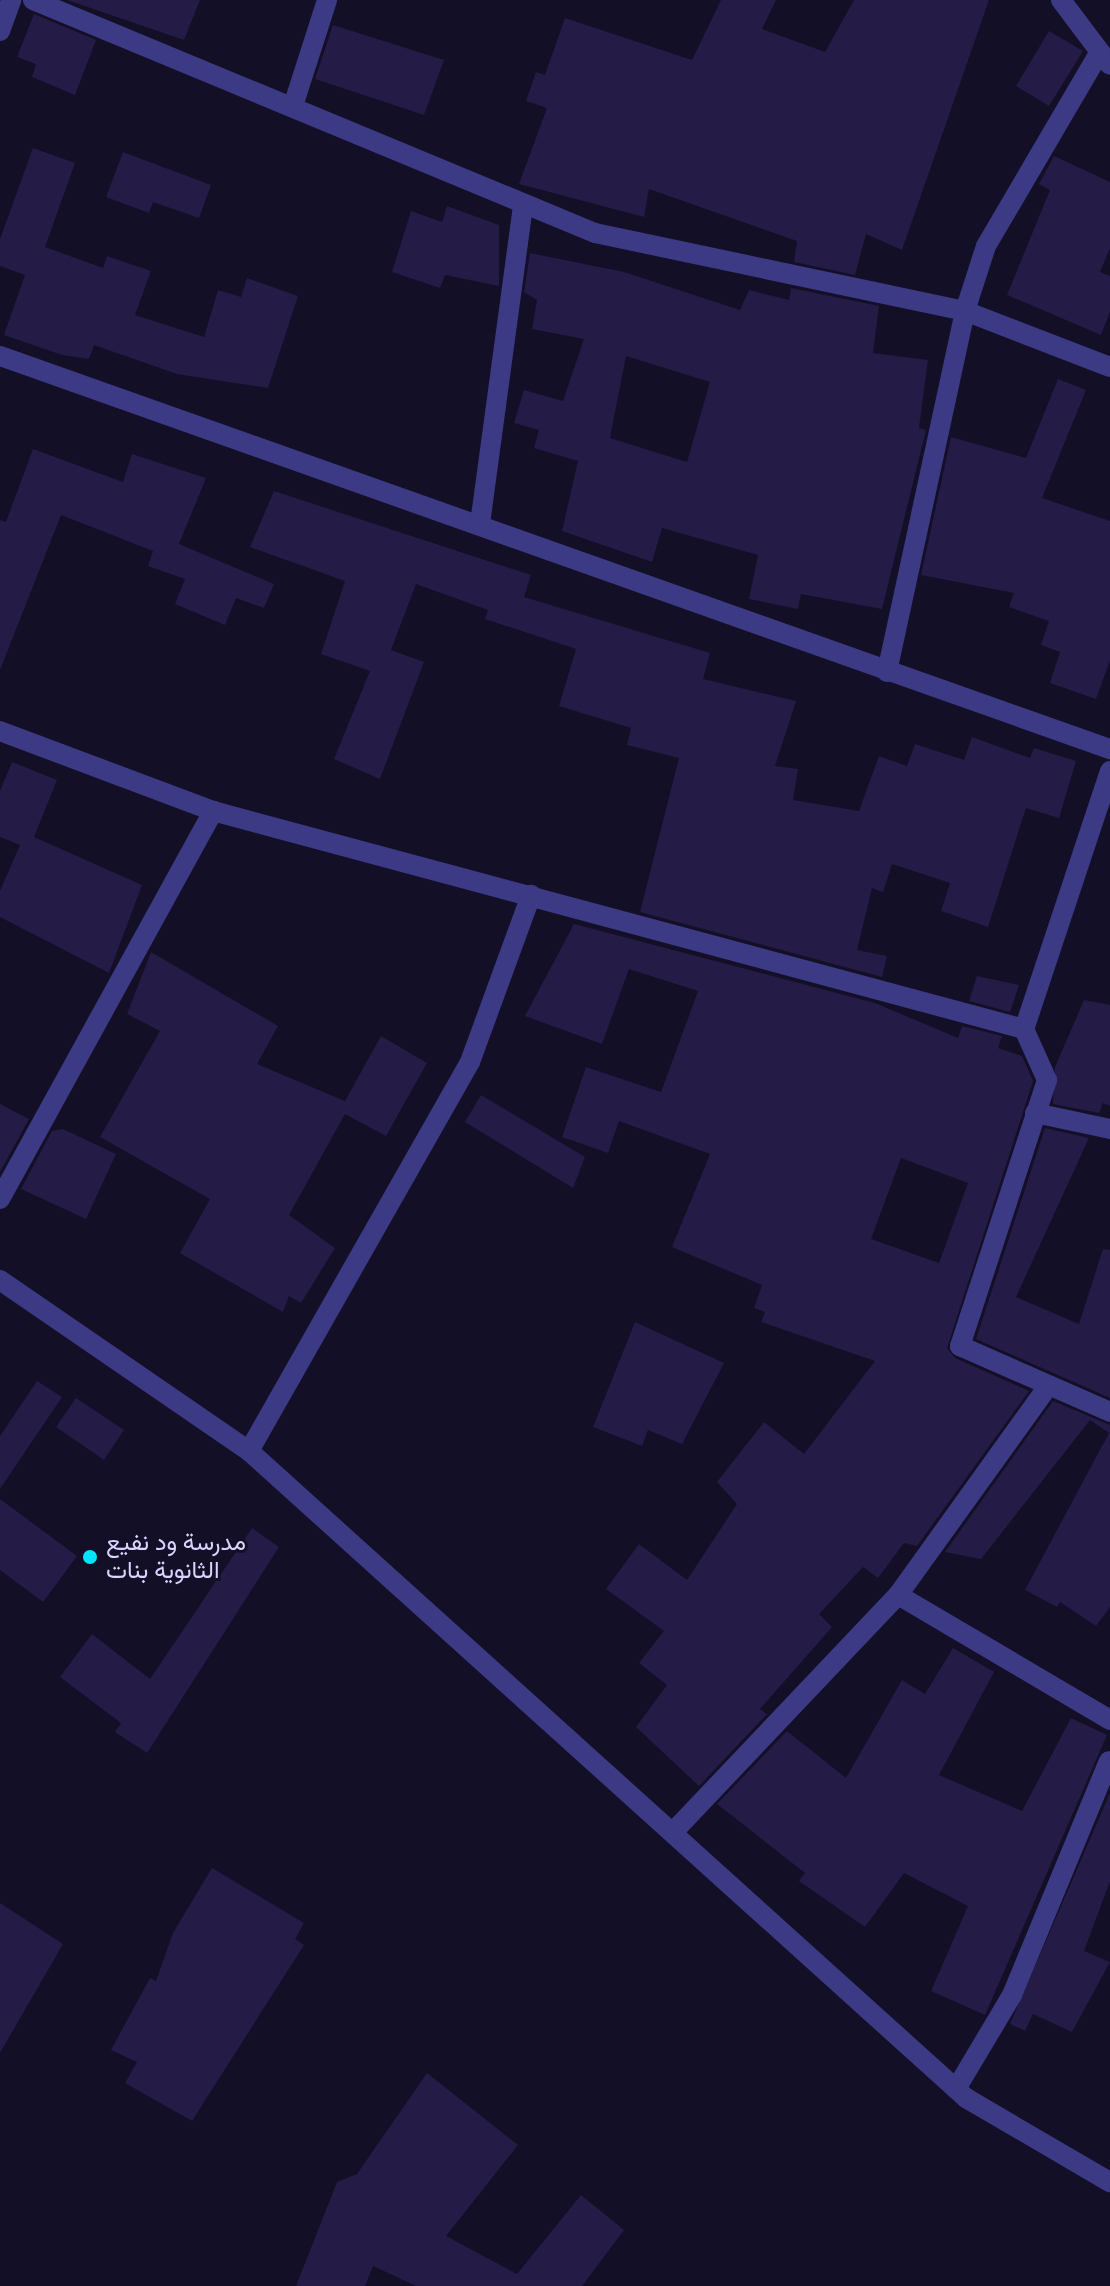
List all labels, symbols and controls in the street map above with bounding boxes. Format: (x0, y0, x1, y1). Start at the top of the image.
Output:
place label: مدرسة ود نفيع الثانوية بنات (106, 1529, 246, 1585)
marker: مدرسة ود نفيع الثانوية بنات (81, 1548, 99, 1566)

